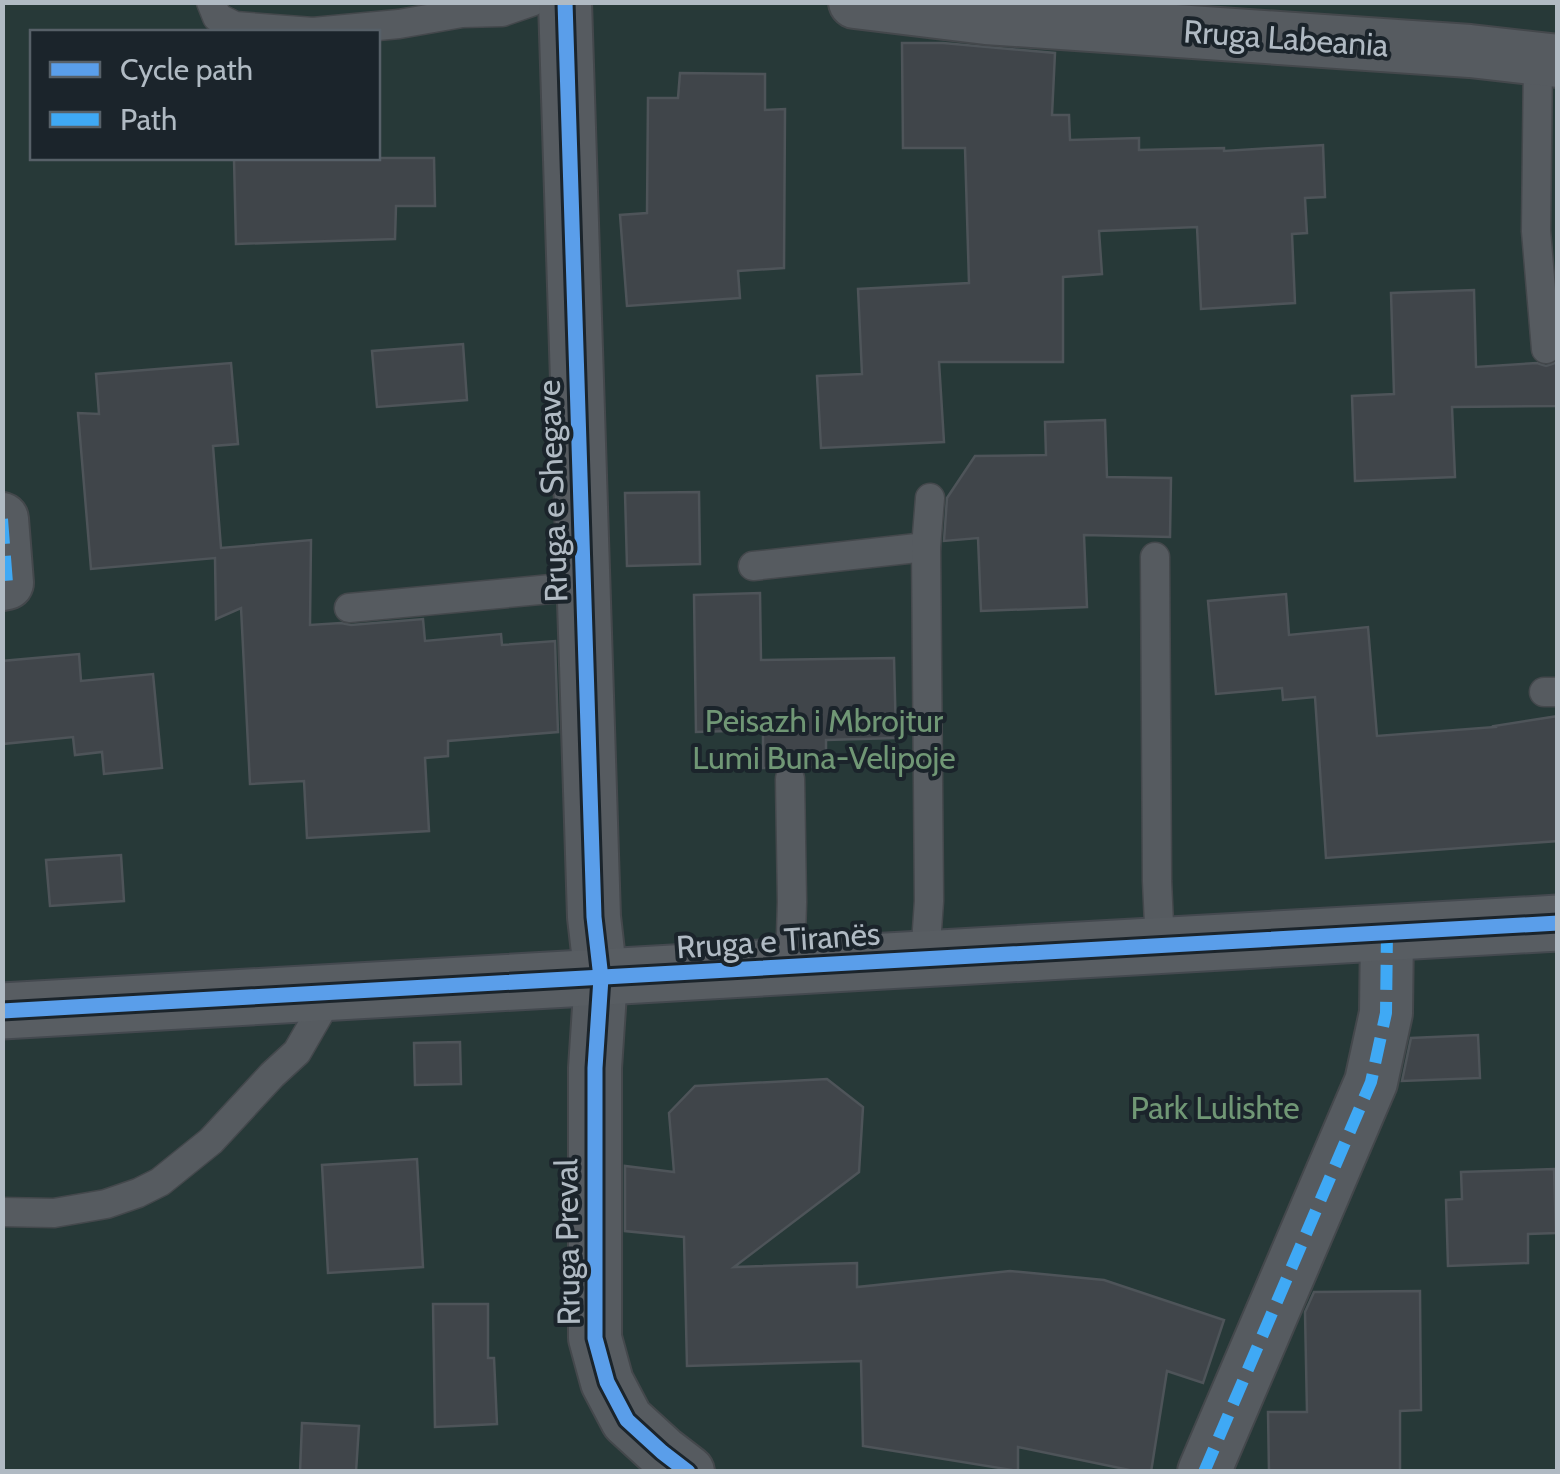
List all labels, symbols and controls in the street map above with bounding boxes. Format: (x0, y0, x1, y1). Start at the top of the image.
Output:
street label: Rruga Labeania (1182, 11, 1390, 65)
legend (30, 30, 380, 160)
text: Cycle path (120, 51, 253, 88)
text: Path (120, 101, 177, 138)
street label: Rruga e Shegave (529, 379, 575, 603)
park label: Peisazh i Mbrojtur Lumi Buna-Velipoje (692, 701, 956, 777)
street label: Rruga e Tiranës (675, 913, 881, 967)
park label: Park Lulishte (1130, 1088, 1300, 1127)
street label: Rruga Preval (546, 1158, 588, 1326)

